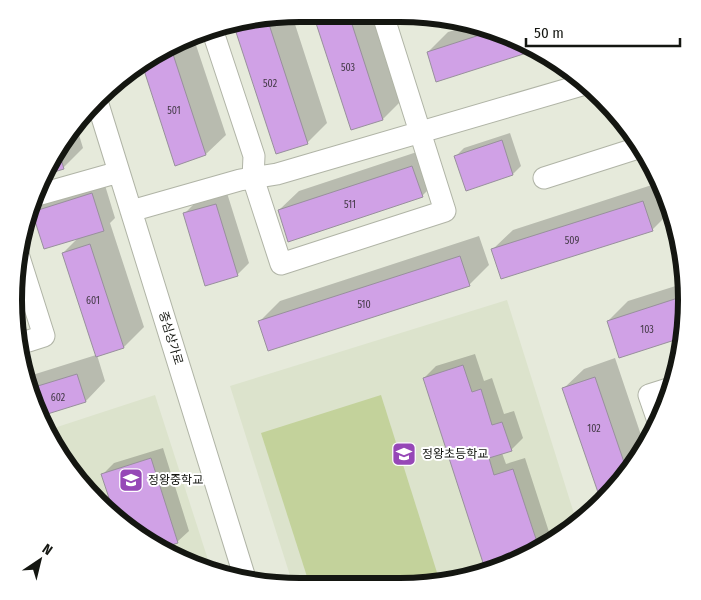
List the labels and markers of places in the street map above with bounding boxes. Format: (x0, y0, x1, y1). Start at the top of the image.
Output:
school or university icon: 정왕초등학교 (391, 441, 417, 467)
place label: 정왕초등학교 (422, 447, 488, 461)
school or university icon: 정왕중학교 (118, 467, 144, 493)
place label: 정왕중학교 (148, 473, 203, 487)

